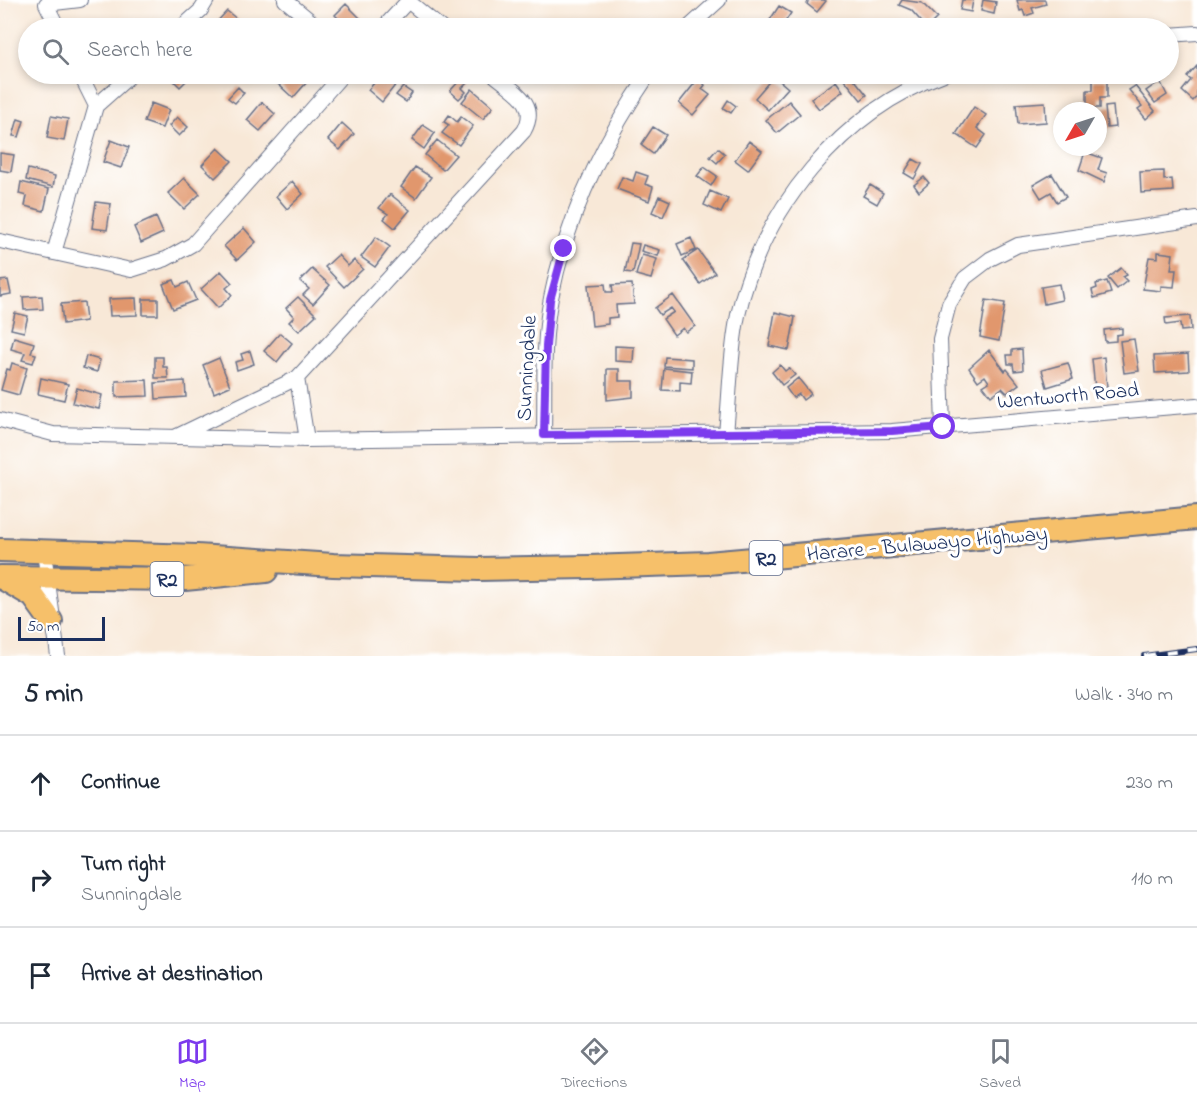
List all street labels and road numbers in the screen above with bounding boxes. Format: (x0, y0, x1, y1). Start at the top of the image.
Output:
street label: Sunningdale (510, 314, 548, 422)
street label: Wentworth Road (996, 376, 1140, 418)
street label: Harare - Bulawayo Highway (806, 520, 1049, 572)
road number: R2 (750, 541, 783, 575)
road number: R2 (150, 562, 184, 596)

